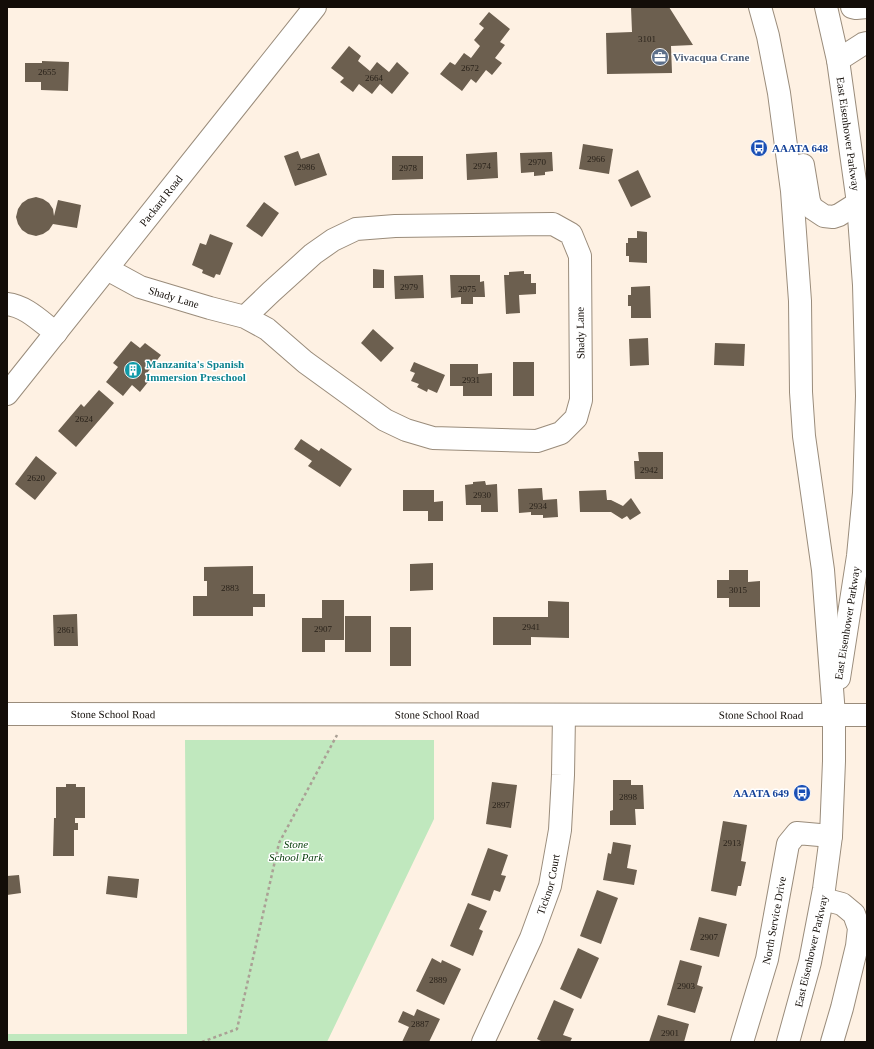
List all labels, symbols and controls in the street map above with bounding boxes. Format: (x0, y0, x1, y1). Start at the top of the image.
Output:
house number: 3101 (638, 34, 656, 44)
office icon: Vivacqua Crane (650, 47, 670, 67)
place label: Vivacqua Crane (673, 51, 749, 63)
house number: 2672 (461, 63, 479, 73)
house number: 2655 (38, 67, 57, 77)
house number: 2664 (365, 73, 384, 83)
street label: East Eisenhower Parkway (834, 76, 862, 192)
bus stop icon: AAATA 648 (749, 138, 769, 158)
place label: AAATA 648 (772, 142, 829, 154)
house number: 2966 (587, 154, 606, 164)
house number: 2970 (528, 157, 547, 167)
house number: 2974 (473, 161, 492, 171)
house number: 2986 (297, 162, 316, 172)
house number: 2978 (399, 163, 418, 173)
street label: Packard Road (137, 173, 185, 229)
house number: 2979 (400, 282, 419, 292)
street label: Shady Lane (147, 284, 201, 310)
house number: 2975 (458, 284, 477, 294)
street label: Shady Lane (574, 307, 586, 359)
place label: Manzanita's Spanish Immersion Preschool (146, 358, 246, 383)
building icon: Manzanita's Spanish Immersion Preschool (123, 360, 143, 380)
house number: 2931 (462, 375, 480, 385)
house number: 2624 (75, 414, 94, 424)
house number: 2942 (640, 465, 658, 475)
house number: 2620 (27, 473, 46, 483)
house number: 2930 (473, 490, 492, 500)
house number: 2934 (529, 501, 548, 511)
street label: East Eisenhower Parkway (832, 565, 862, 681)
house number: 2883 (221, 583, 240, 593)
house number: 3015 (729, 585, 748, 595)
house number: 2941 (522, 622, 540, 632)
house number: 2907 (314, 624, 333, 634)
house number: 2861 (57, 625, 75, 635)
street label: Stone School Road (71, 708, 156, 720)
street label: Stone School Road (395, 708, 480, 721)
street label: Stone School Road (719, 709, 804, 721)
bus stop icon: AAATA 649 (792, 783, 812, 803)
place label: AAATA 649 (733, 787, 789, 799)
house number: 2898 (619, 792, 638, 802)
house number: 2897 (492, 800, 511, 810)
park label: Stone School Park (269, 838, 324, 863)
house number: 2913 (723, 838, 742, 848)
street label: Ticknor Court (534, 853, 562, 916)
street label: North Service Drive (760, 875, 788, 966)
street label: East Eisenhower Parkway (792, 893, 830, 1008)
house number: 2907 (700, 932, 719, 942)
house number: 2889 (429, 975, 448, 985)
house number: 2903 (677, 981, 696, 991)
house number: 2887 (411, 1019, 430, 1029)
house number: 2901 (661, 1028, 679, 1038)

